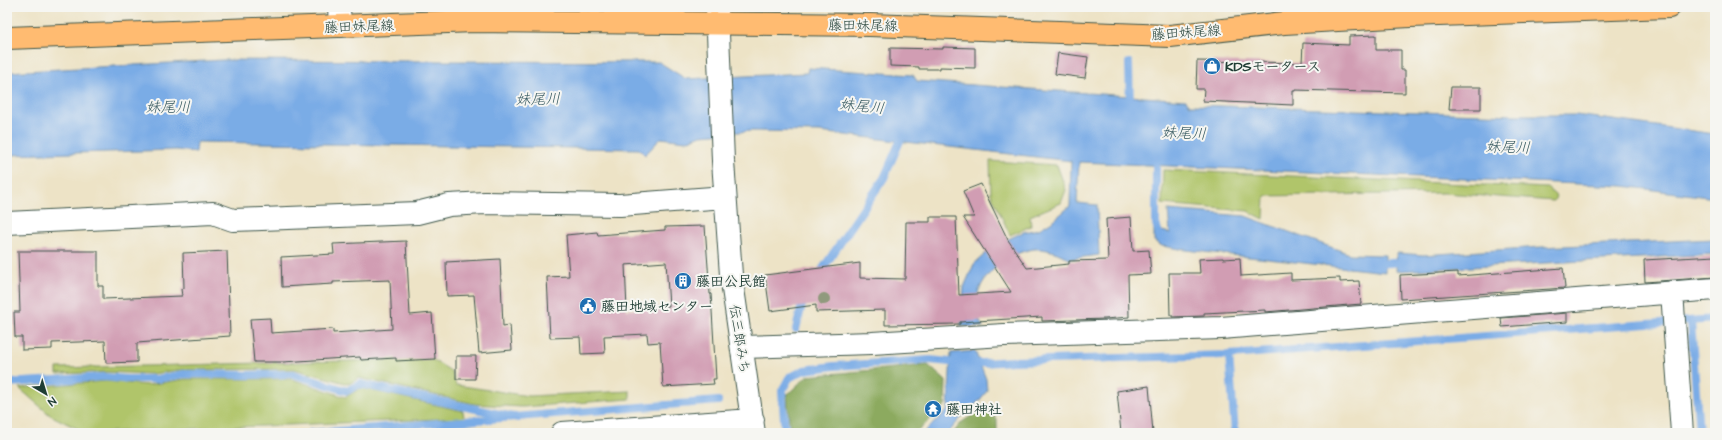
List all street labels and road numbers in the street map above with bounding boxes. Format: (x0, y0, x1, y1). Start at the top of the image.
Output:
street label: 藤田妹尾線 (828, 15, 898, 37)
street label: 藤田妹尾線 (324, 16, 394, 38)
street label: 藤田妹尾線 (1150, 21, 1222, 45)
street label: 伝三郎みち (724, 303, 754, 375)

